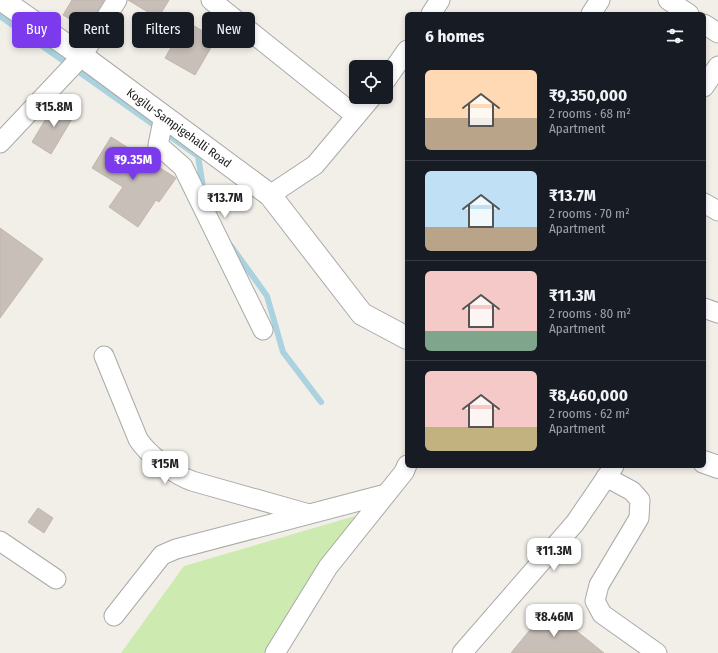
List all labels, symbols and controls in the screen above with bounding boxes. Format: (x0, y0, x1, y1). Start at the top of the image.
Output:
chip: Buy (12, 12, 61, 48)
chip: Rent (69, 12, 124, 48)
chip: Filters (132, 12, 194, 48)
chip: New (202, 12, 255, 48)
icon: filters (664, 25, 686, 47)
text: 6 homes (425, 26, 484, 47)
map controls (349, 60, 393, 104)
button: locate (349, 60, 393, 104)
street label: Kogilu-Sampigehalli Road (124, 85, 234, 171)
text: ₹9,350,000 (549, 85, 627, 106)
icon: home (457, 86, 505, 134)
pin: ₹15.8M (21, 94, 87, 128)
text: ₹15.8M (35, 99, 73, 114)
text: 2 rooms · 68 m² (549, 106, 631, 121)
text: Apartment (549, 121, 605, 136)
pin: ₹9.35M (100, 147, 166, 181)
text: ₹9.35M (114, 152, 152, 167)
pin: ₹13.7M (192, 185, 258, 219)
text: ₹13.7M (549, 185, 596, 206)
icon: home (457, 187, 505, 235)
text: ₹13.7M (207, 190, 243, 205)
text: 2 rooms · 70 m² (549, 206, 630, 221)
text: Apartment (549, 221, 605, 236)
text: ₹11.3M (549, 285, 596, 306)
icon: home (457, 287, 505, 335)
text: 2 rooms · 80 m² (549, 306, 631, 321)
text: Apartment (549, 321, 605, 336)
text: ₹8,460,000 (549, 385, 628, 406)
icon: home (457, 387, 505, 435)
text: 2 rooms · 62 m² (549, 406, 630, 421)
text: Apartment (549, 421, 605, 436)
pin: ₹15M (141, 451, 189, 485)
text: ₹15M (151, 456, 179, 471)
pin: ₹11.3M (521, 538, 587, 572)
text: ₹11.3M (536, 543, 572, 558)
pin: ₹8.46M (521, 604, 587, 638)
text: ₹8.46M (535, 609, 573, 624)

